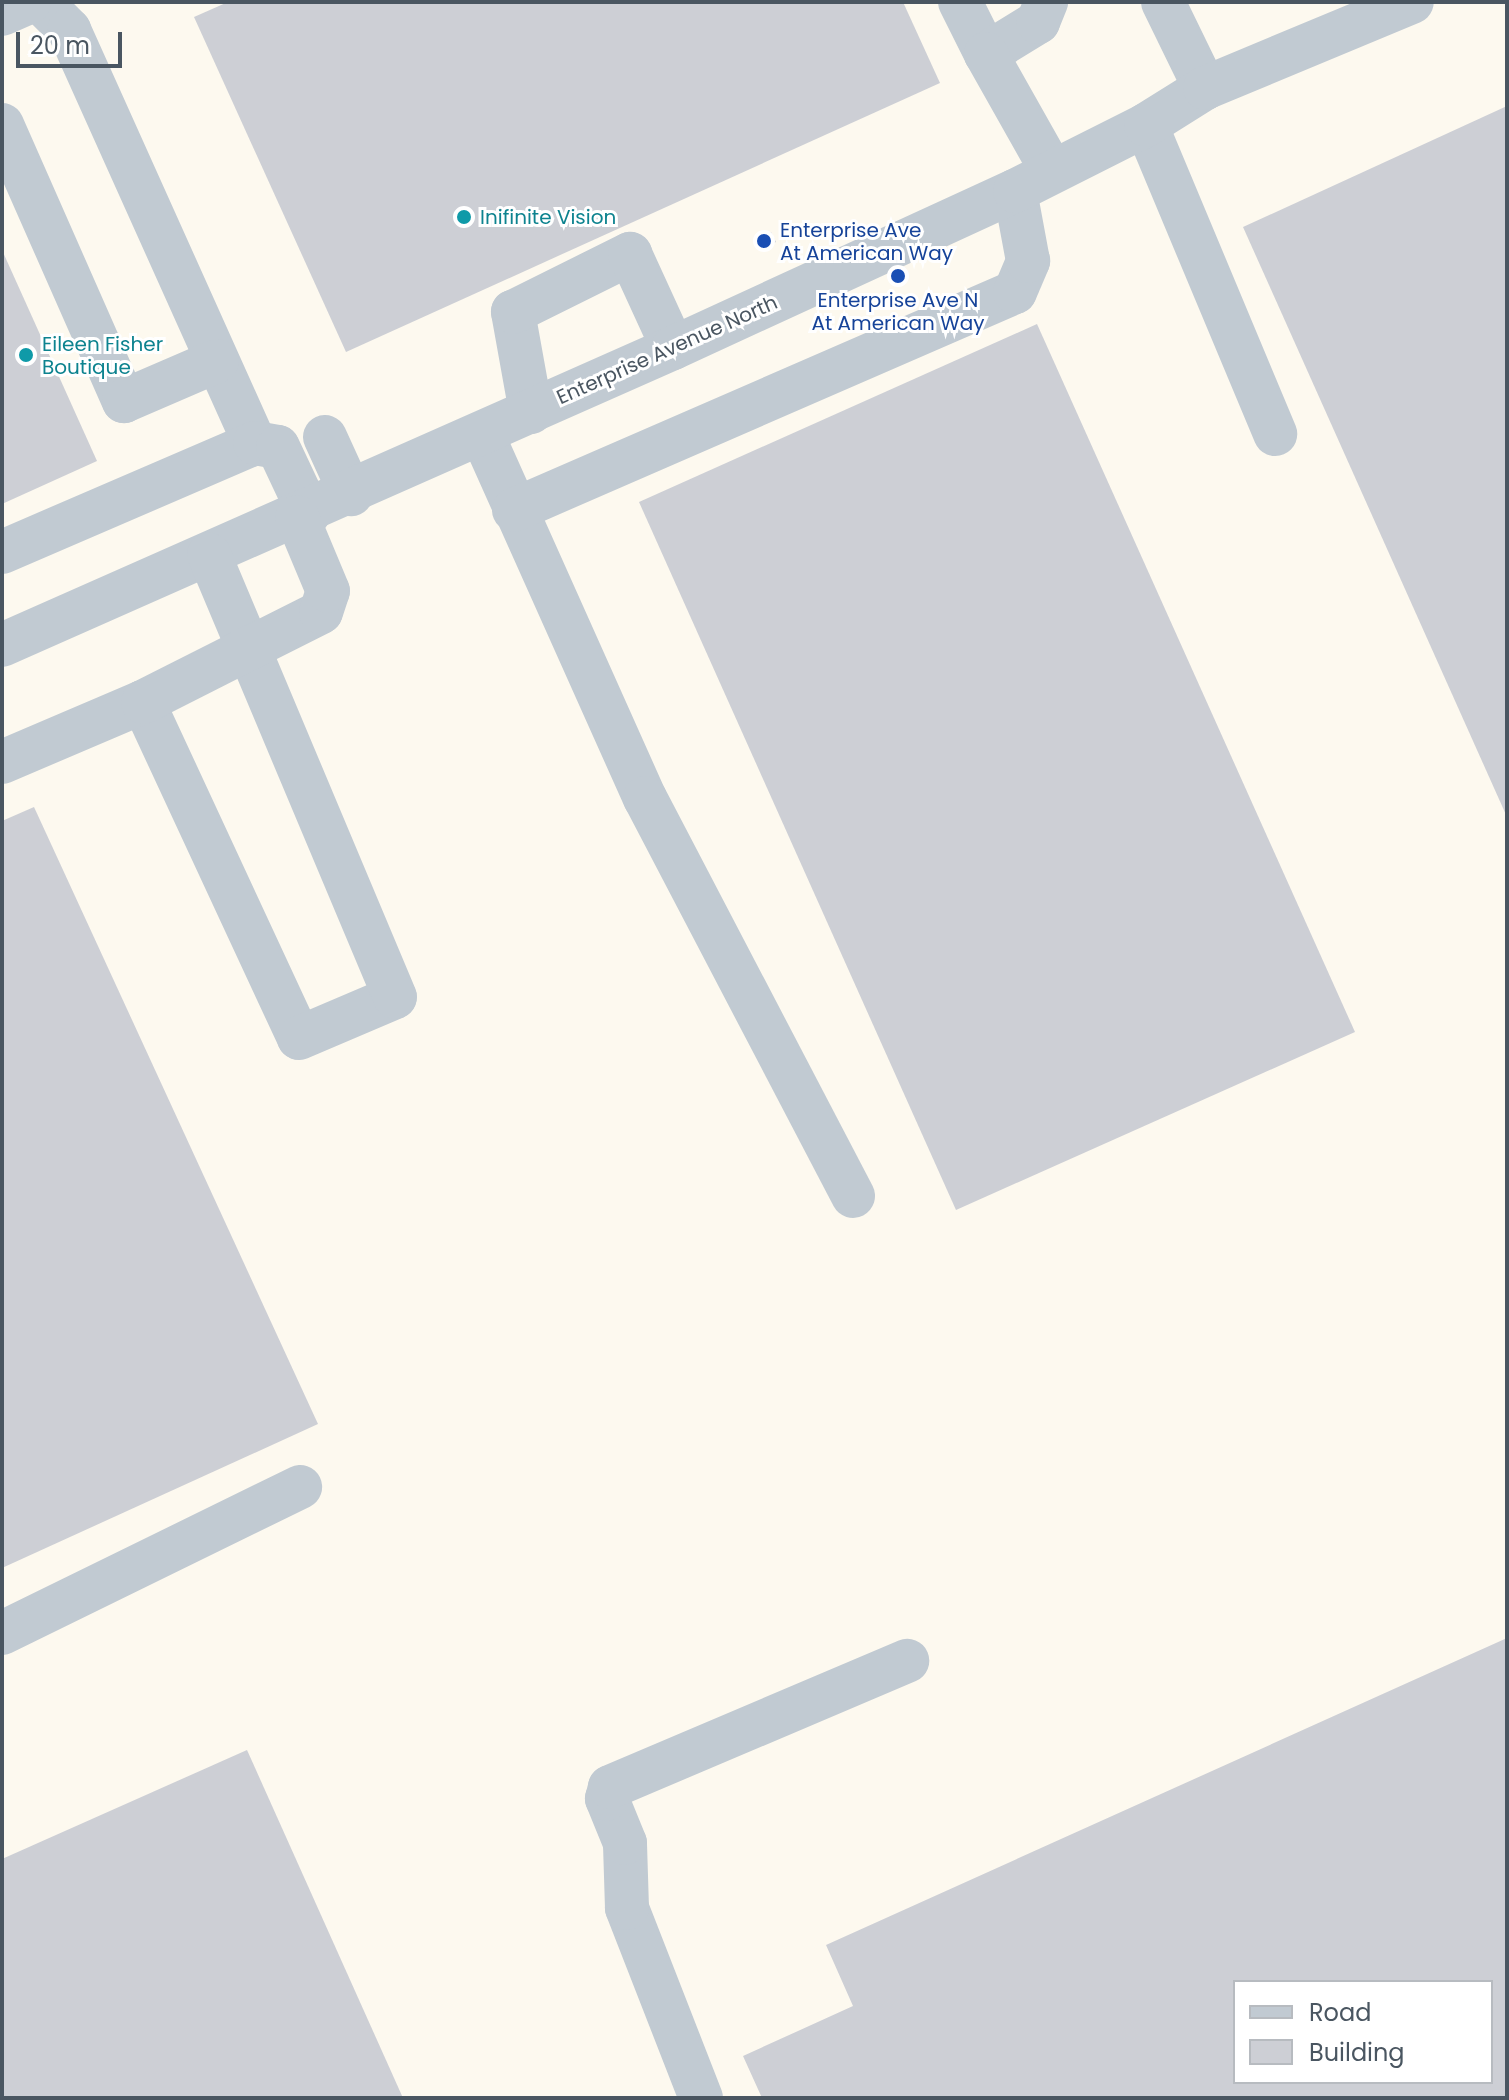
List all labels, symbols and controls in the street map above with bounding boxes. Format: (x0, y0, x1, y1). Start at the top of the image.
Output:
scale bar (20, 16, 126, 66)
text: 20 m (30, 29, 90, 62)
place label: Inifinite Vision (480, 205, 616, 229)
marker: Inifinite Vision (455, 208, 473, 226)
place label: Enterprise Ave At American Way (780, 218, 953, 265)
marker: Enterprise Ave At American Way (755, 232, 773, 250)
marker: Enterprise Ave N At American Way (889, 267, 907, 285)
place label: Enterprise Ave N At American Way (811, 288, 985, 335)
street label: Enterprise Avenue North (553, 290, 781, 410)
place label: Eileen Fisher Boutique (42, 332, 163, 379)
marker: Eileen Fisher Boutique (17, 346, 35, 364)
legend (1233, 1980, 1493, 2084)
text: Road (1309, 1996, 1371, 2029)
text: Building (1309, 2036, 1405, 2069)

